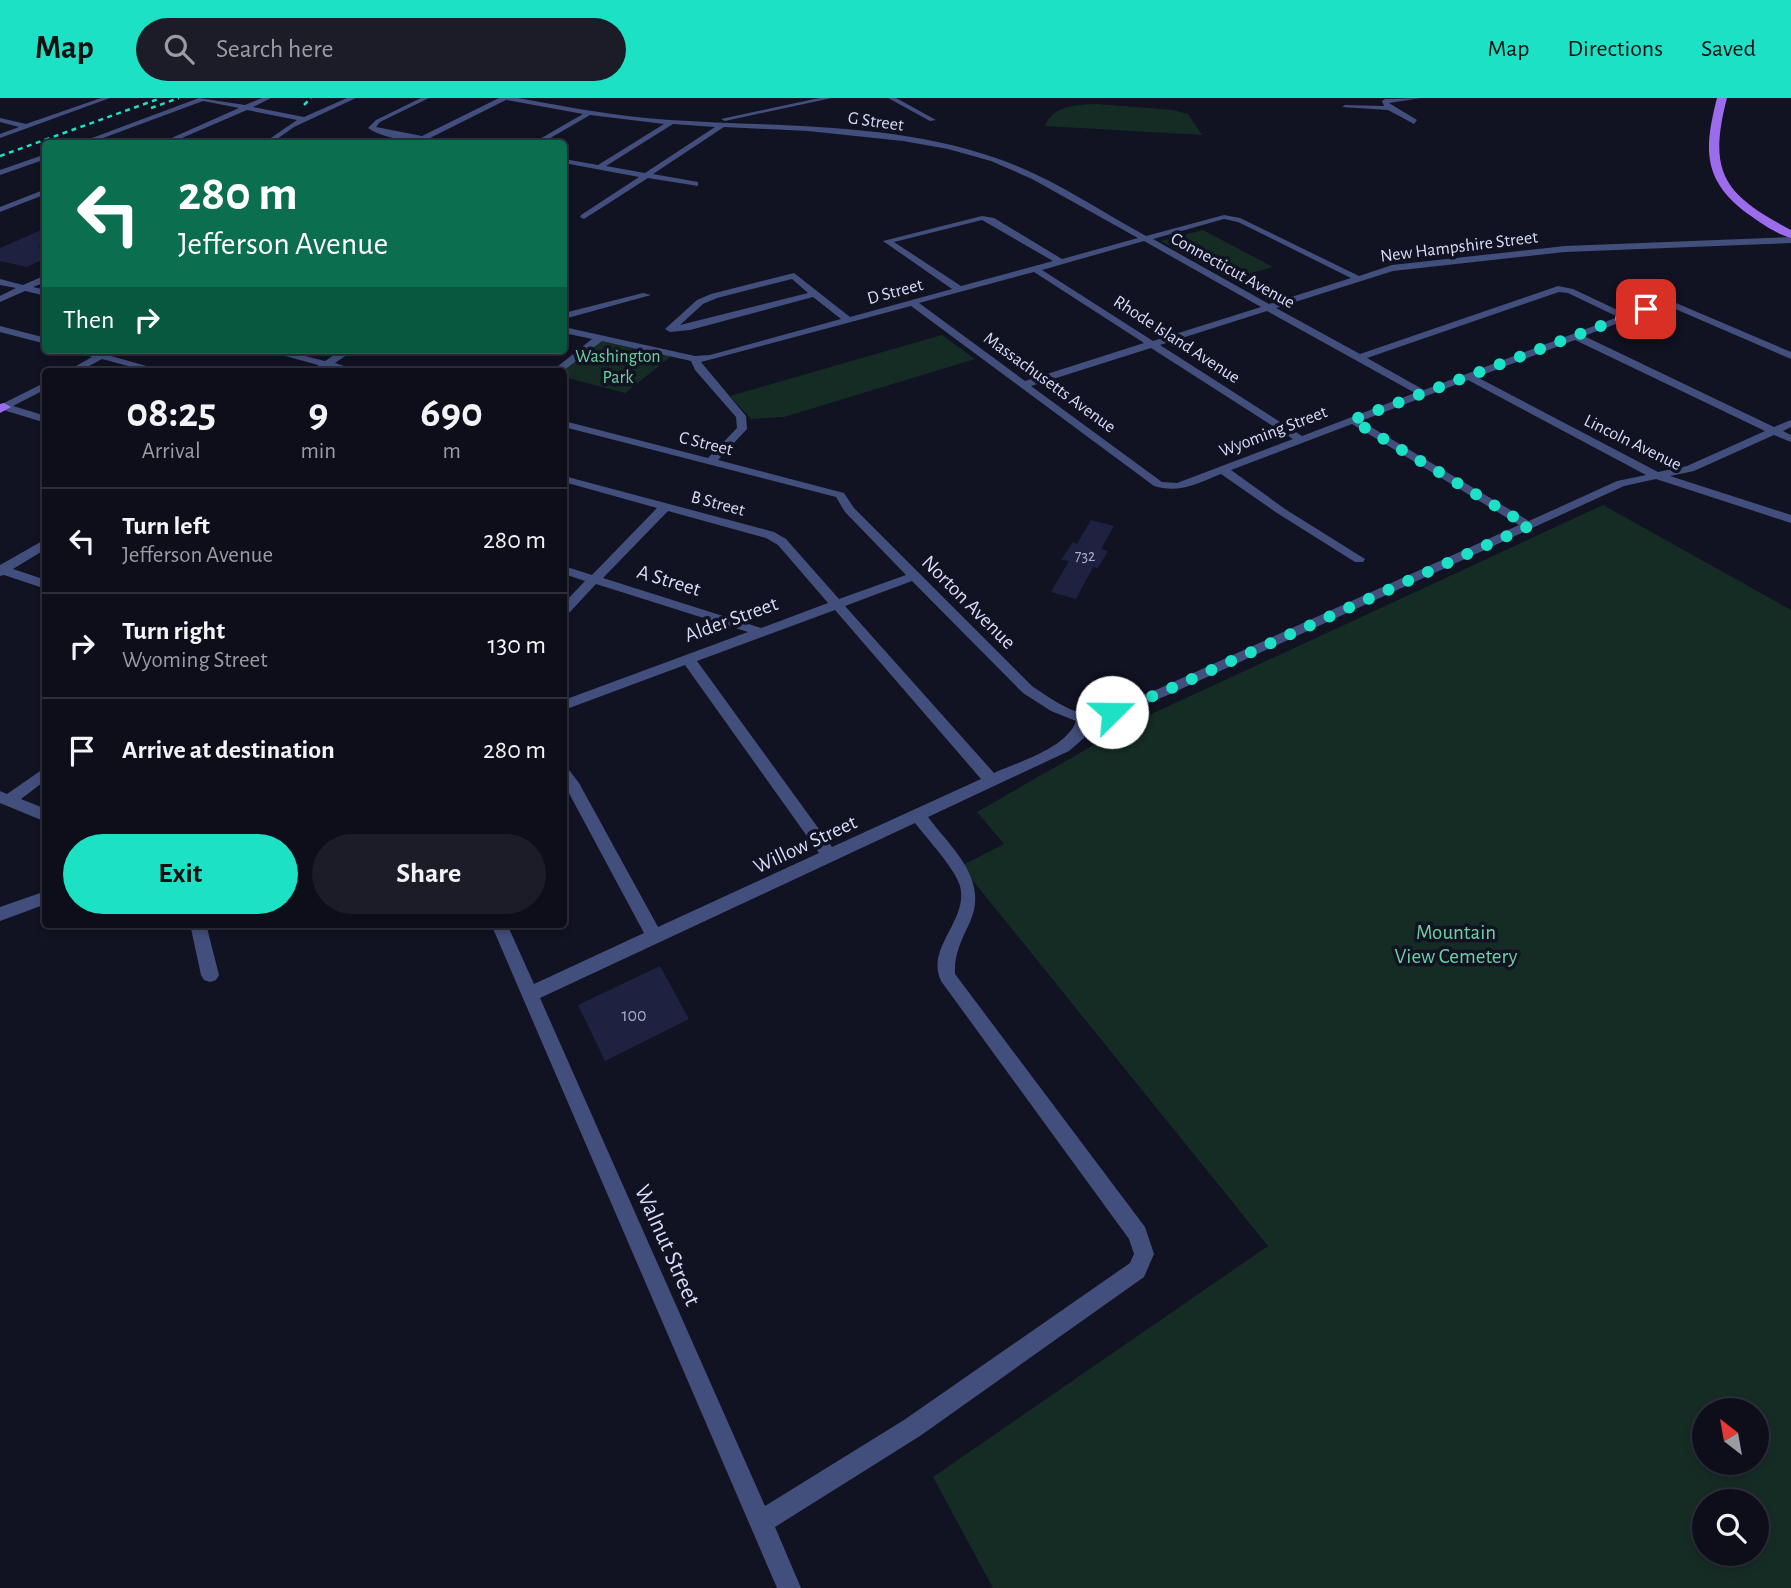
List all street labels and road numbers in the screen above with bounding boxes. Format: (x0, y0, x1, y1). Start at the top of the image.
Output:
street label: G Street (847, 109, 905, 135)
street label: New Hampshire Street (1379, 228, 1539, 266)
street label: Connecticut Avenue (1168, 229, 1298, 312)
street label: D Street (865, 276, 925, 308)
street label: Rhode Island Avenue (1110, 292, 1243, 387)
street label: Massachusetts Avenue (980, 329, 1119, 437)
street label: Wyoming Street (1217, 403, 1330, 461)
street label: Lincoln Avenue (1581, 412, 1684, 474)
street label: C Street (677, 429, 735, 459)
street label: B Street (689, 488, 747, 520)
street label: Norton Avenue (918, 551, 1020, 653)
street label: A Street (635, 561, 703, 600)
street label: Alder Street (682, 593, 781, 646)
street label: Willow Street (750, 811, 860, 877)
street label: Walnut Street (630, 1181, 705, 1310)

